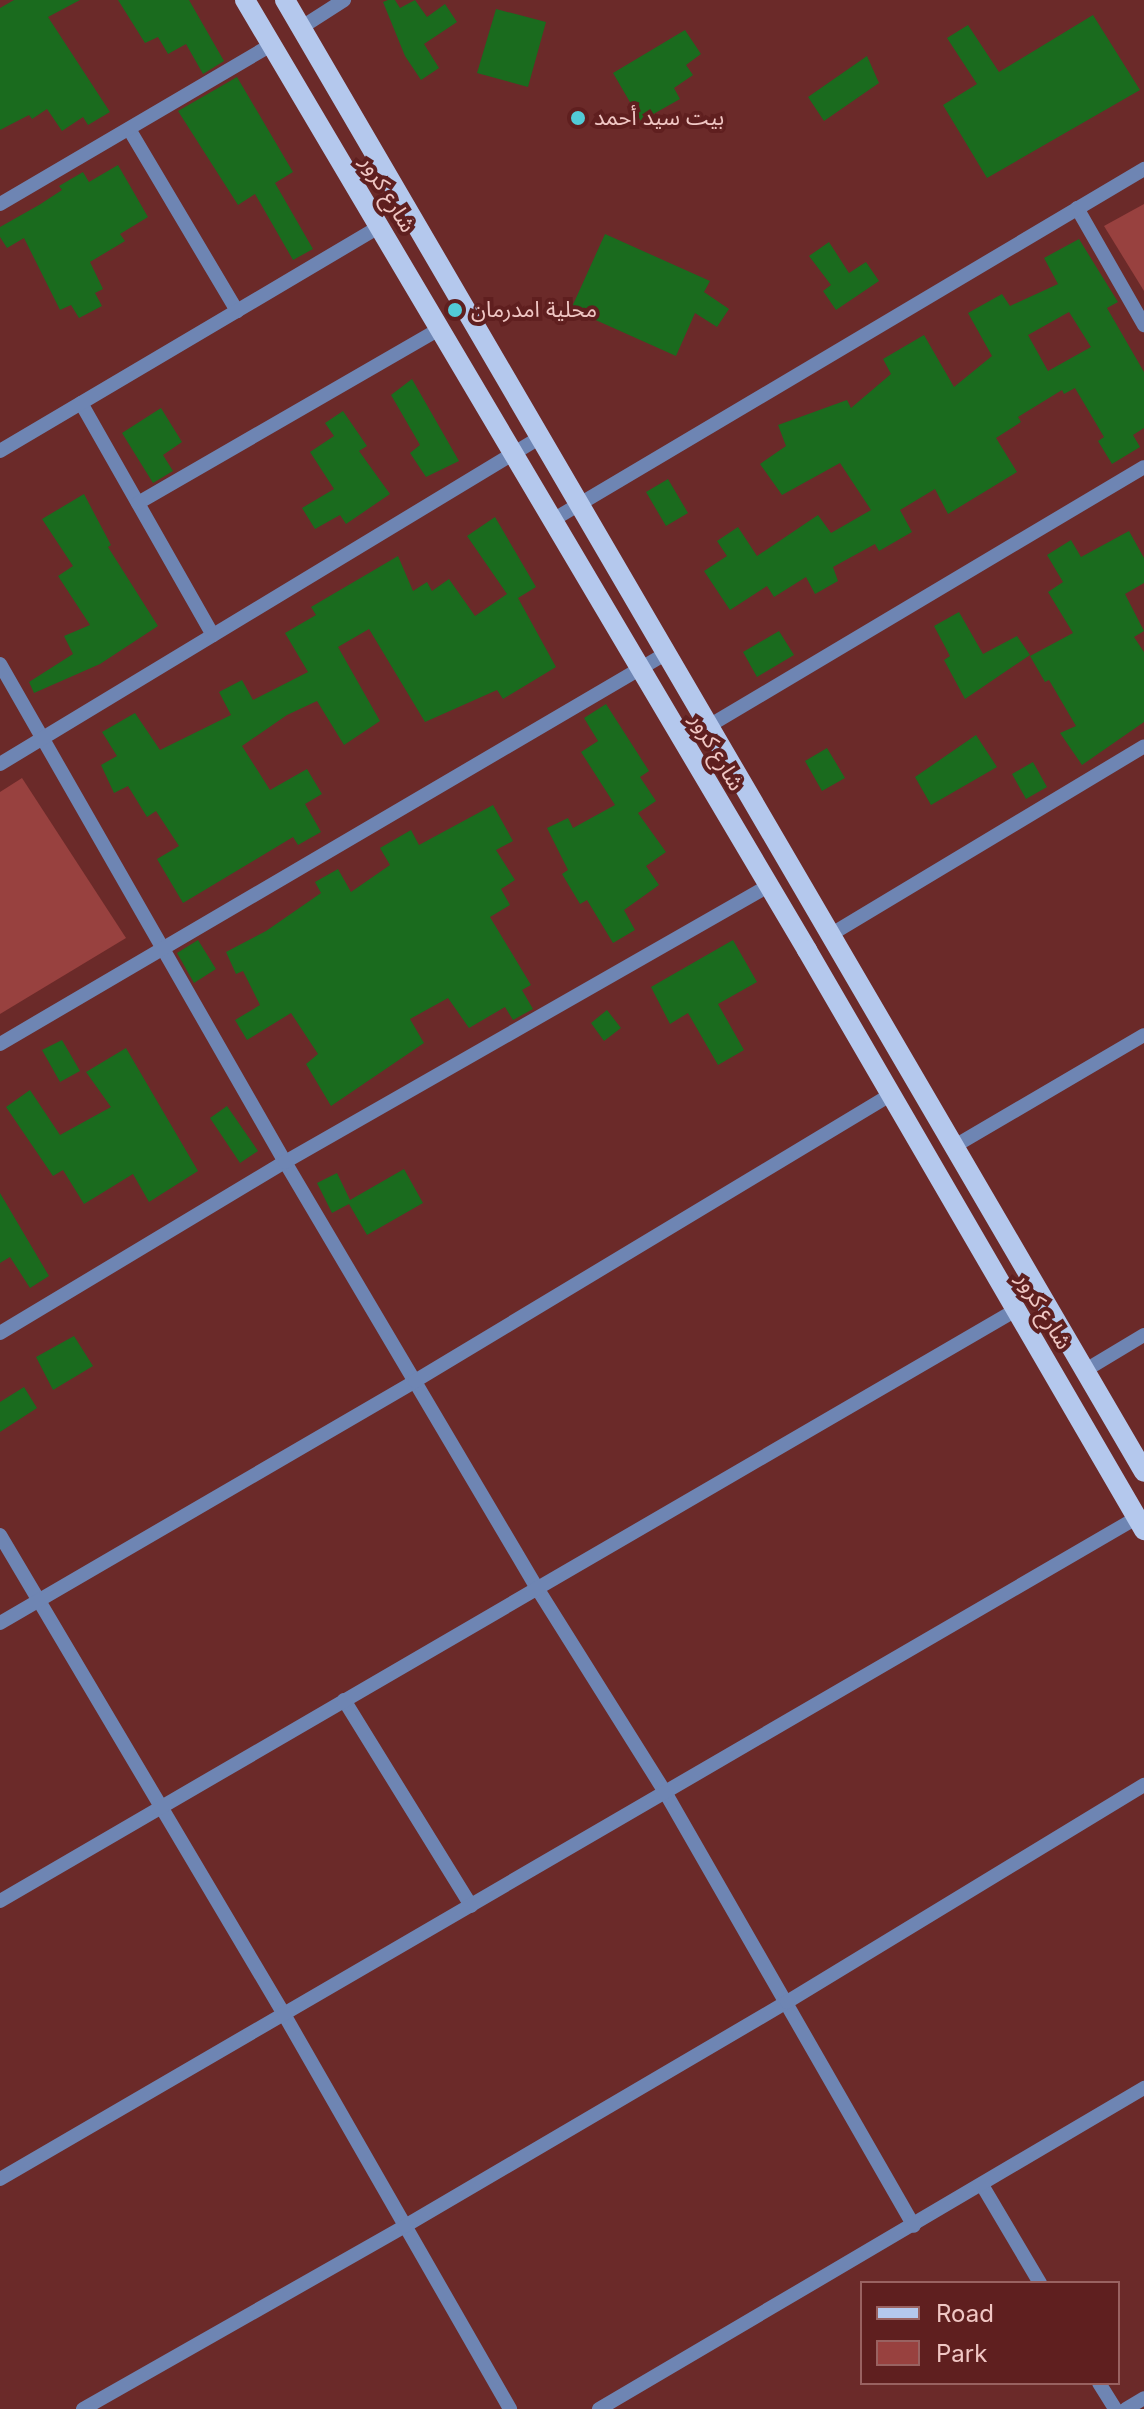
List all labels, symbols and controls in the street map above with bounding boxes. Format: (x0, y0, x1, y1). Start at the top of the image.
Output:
place label: بيت سيد أحمد (594, 105, 724, 131)
marker: بيت سيد أحمد (569, 109, 587, 127)
street label: شارع كرور (355, 151, 421, 237)
place label: محلية امدرمان (471, 297, 597, 323)
marker: محلية امدرمان (446, 301, 464, 319)
street label: شارع كرور (684, 709, 750, 795)
street label: شارع كرور (1011, 1268, 1077, 1354)
legend (860, 2281, 1120, 2385)
text: Road (936, 2299, 994, 2328)
text: Park (936, 2339, 987, 2368)

